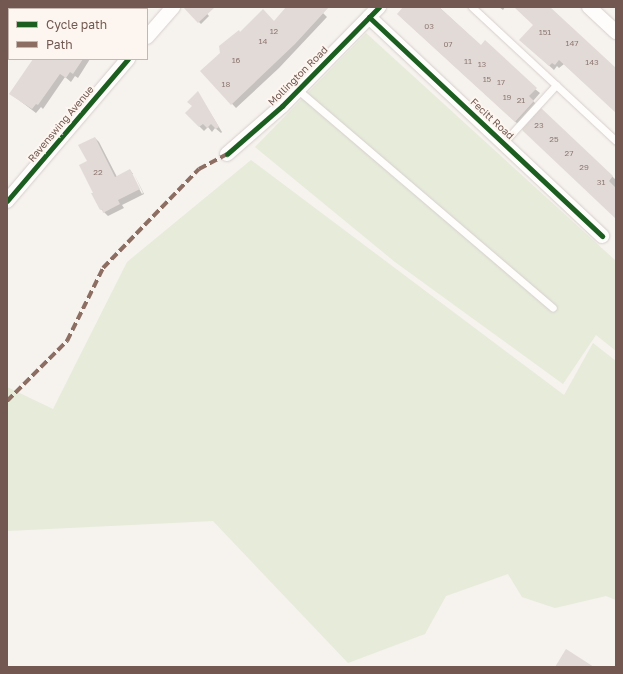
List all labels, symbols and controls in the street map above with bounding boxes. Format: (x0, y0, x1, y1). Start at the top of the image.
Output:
legend (8, 8, 148, 60)
text: Cycle path (46, 17, 107, 32)
house number: 03 (424, 22, 434, 32)
house number: 12 (270, 27, 278, 37)
house number: 151 (539, 28, 551, 38)
text: Path (46, 37, 73, 52)
house number: 14 (259, 37, 267, 47)
house number: 147 (566, 39, 578, 49)
house number: 07 (443, 40, 453, 50)
street label: Mollington Road (266, 44, 330, 108)
house number: 16 (232, 56, 240, 66)
house number: 11 (464, 57, 472, 67)
house number: 143 (585, 58, 599, 68)
house number: 13 (478, 60, 486, 70)
house number: 15 (483, 75, 491, 85)
house number: 17 (497, 78, 505, 88)
house number: 18 (222, 80, 230, 90)
street label: Ravenswing Avenue (26, 83, 96, 165)
house number: 19 (503, 93, 511, 103)
street label: Fecitt Road (468, 96, 516, 142)
house number: 21 (517, 96, 525, 106)
house number: 23 (534, 121, 544, 131)
house number: 25 (549, 135, 559, 145)
house number: 27 (565, 149, 573, 159)
house number: 29 (579, 163, 589, 173)
house number: 22 (93, 168, 103, 178)
house number: 31 (597, 178, 605, 188)

